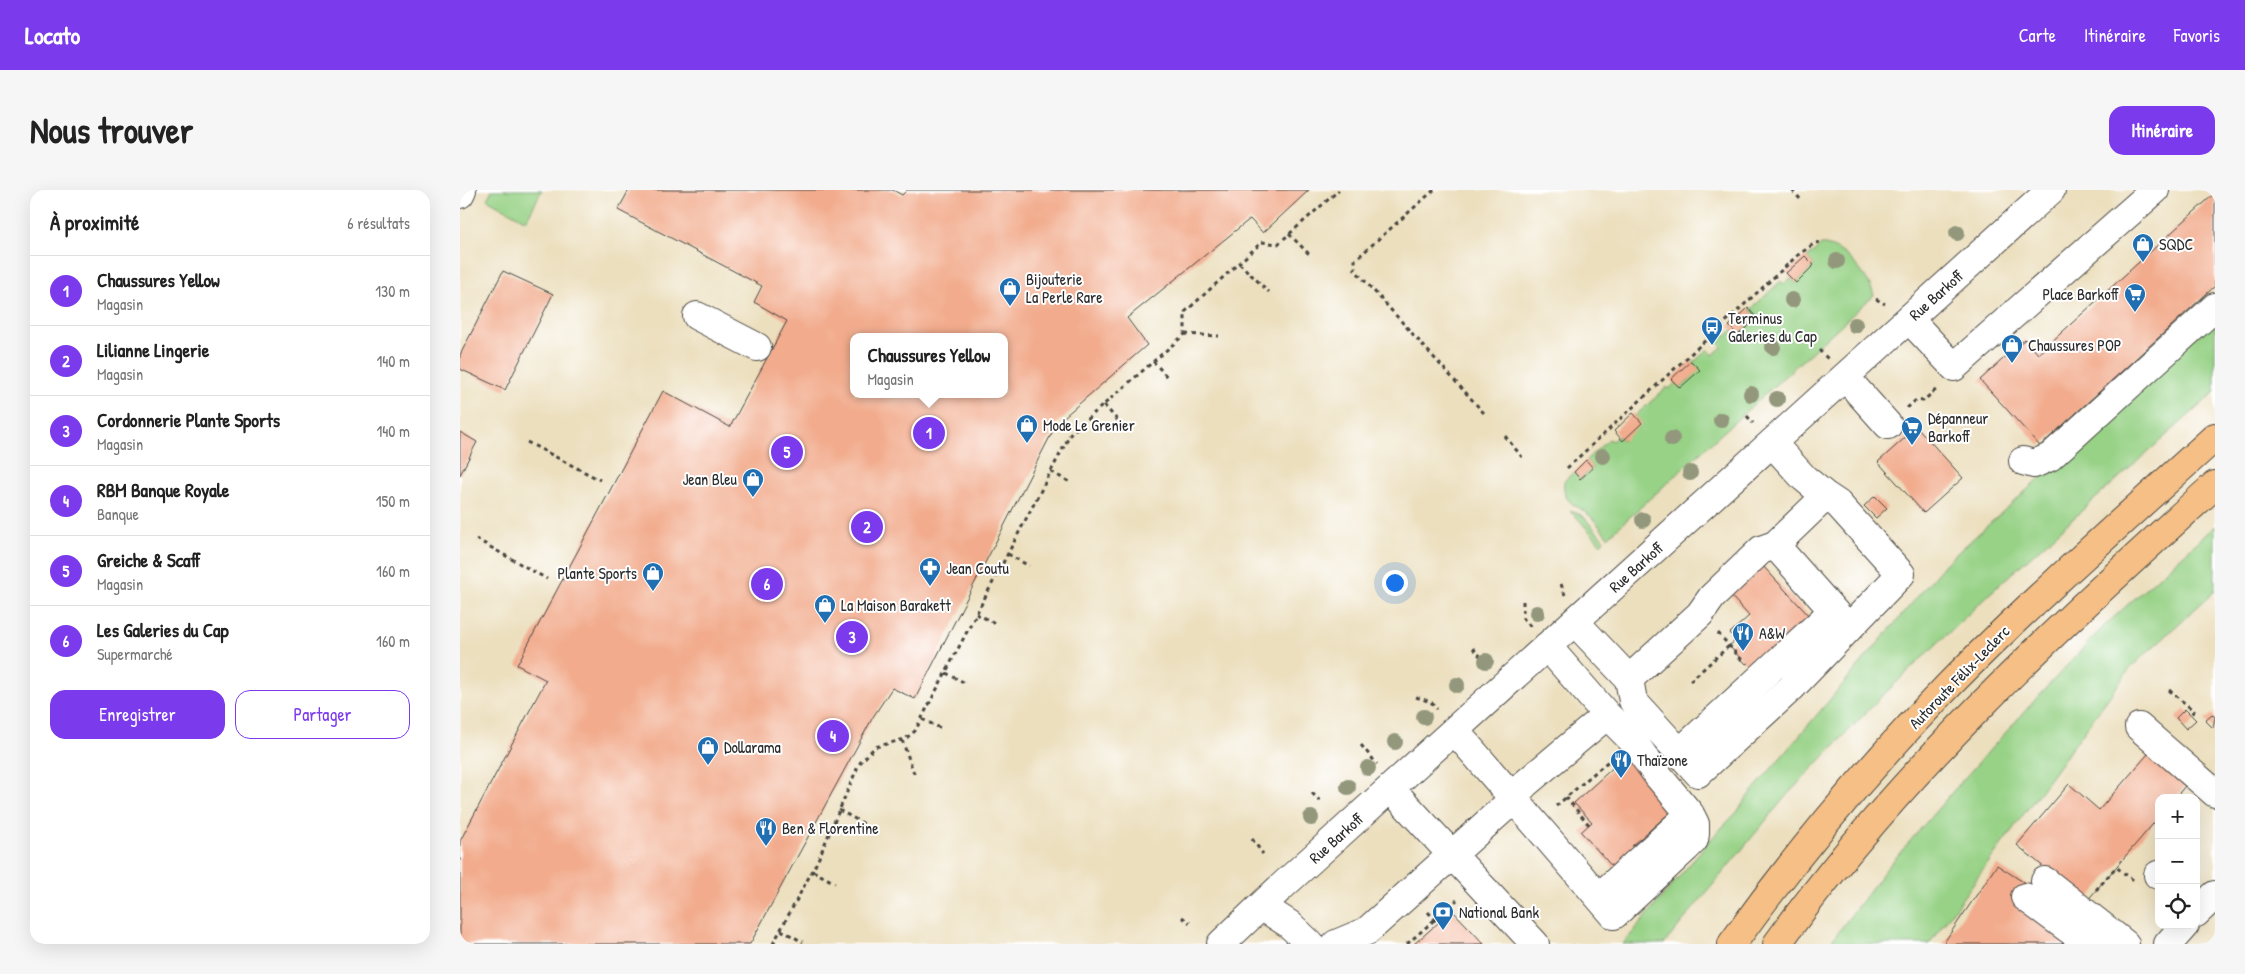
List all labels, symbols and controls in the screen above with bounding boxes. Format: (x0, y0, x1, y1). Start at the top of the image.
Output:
text: Locato (25, 19, 80, 51)
text: Carte (2019, 23, 2056, 48)
text: Itinéraire (2084, 23, 2146, 48)
text: Favoris (2174, 23, 2220, 48)
button: Itinéraire (2109, 106, 2215, 155)
text: Nous trouver (30, 107, 193, 154)
text: À proximité (50, 208, 139, 237)
text: 6 résultats (347, 212, 410, 234)
shop icon: SQDC (2131, 232, 2155, 263)
place label: SQDC (2159, 233, 2193, 255)
street label: Rue Barkoff (1904, 264, 1968, 325)
text: Chaussures Yellow (97, 267, 220, 293)
place label: Bijouterie La Perle Rare (1026, 268, 1103, 308)
shop icon: Bijouterie La Perle Rare (998, 276, 1022, 307)
text: 1 (63, 280, 69, 302)
text: 130 m (375, 280, 410, 302)
supermarket icon: Place Barkoff (2123, 282, 2147, 313)
place label: Place Barkoff (2042, 283, 2120, 305)
text: Magasin (97, 293, 143, 315)
place label: Terminus Galeries du Cap (1728, 307, 1817, 347)
bus stop icon: Terminus Galeries du Cap (1700, 315, 1724, 346)
popup (850, 333, 1008, 398)
shop icon: Chaussures POP (2000, 333, 2024, 364)
place label: Chaussures POP (2028, 334, 2122, 356)
text: Lilianne Lingerie (97, 337, 209, 363)
text: Chaussures Yellow (868, 342, 990, 368)
text: 2 (62, 350, 70, 372)
text: 140 m (376, 350, 410, 372)
text: Magasin (97, 363, 143, 385)
text: Magasin (868, 368, 914, 390)
text: Cordonnerie Plante Sports (97, 407, 280, 433)
place label: Dépanneur Barkoff (1928, 407, 1988, 447)
shop icon: Mode Le Grenier (1015, 413, 1039, 444)
pin: 1 (913, 414, 945, 452)
place label: Mode Le Grenier (1043, 414, 1135, 436)
supermarket icon: Dépanneur Barkoff (1900, 415, 1924, 446)
text: 3 (62, 420, 70, 442)
text: 140 m (376, 420, 410, 442)
text: Magasin (97, 433, 143, 455)
pin: 5 (771, 433, 803, 471)
shop icon: Jean Bleu (741, 467, 765, 498)
place label: Jean Bleu (682, 468, 738, 490)
text: RBM Banque Royale (97, 477, 229, 503)
text: 4 (63, 490, 69, 512)
text: 150 m (376, 490, 410, 512)
text: Banque (97, 503, 139, 525)
pin: 2 (851, 508, 883, 546)
street label: Rue Barkoff (1604, 536, 1668, 597)
text: Greiche & Scaff (97, 547, 201, 573)
pharmacy icon: Jean Coutu (918, 556, 942, 587)
place label: Jean Coutu (946, 557, 1010, 579)
text: 5 (63, 560, 69, 582)
text: 160 m (376, 560, 410, 582)
shop icon: Plante Sports (641, 561, 665, 592)
place label: Plante Sports (558, 562, 637, 584)
pin: 6 (751, 565, 783, 603)
your location (1382, 570, 1408, 596)
text: Magasin (97, 573, 143, 595)
shop icon: La Maison Barakett (813, 593, 837, 624)
place label: La Maison Barakett (841, 594, 951, 616)
text: Les Galeries du Cap (97, 617, 229, 643)
pin: 3 (836, 618, 868, 656)
street label: Autoroute Félix-Leclerc (1904, 620, 2015, 734)
restaurant icon: A&W (1731, 621, 1755, 652)
place label: A&W (1759, 622, 1785, 644)
text: 6 (63, 630, 69, 652)
text: 160 m (376, 630, 410, 652)
text: Supermarché (97, 643, 173, 665)
button: Enregistrer (50, 690, 225, 739)
button: Partager (235, 690, 410, 739)
pin: 4 (817, 717, 849, 755)
shop icon: Dollarama (696, 735, 720, 766)
place label: Dollarama (724, 736, 781, 758)
restaurant icon: Thaïzone (1609, 748, 1633, 779)
place label: Thaïzone (1637, 749, 1689, 771)
map controls (2155, 794, 2200, 929)
button: + (2155, 794, 2200, 839)
street label: Rue Barkoff (1304, 807, 1368, 868)
restaurant icon: Ben & Florentine (754, 816, 778, 847)
place label: Ben & Florentine (782, 817, 879, 839)
button: − (2155, 839, 2200, 884)
button: locate (2155, 884, 2200, 929)
bank icon: National Bank (1431, 900, 1455, 931)
place label: National Bank (1459, 901, 1539, 923)

